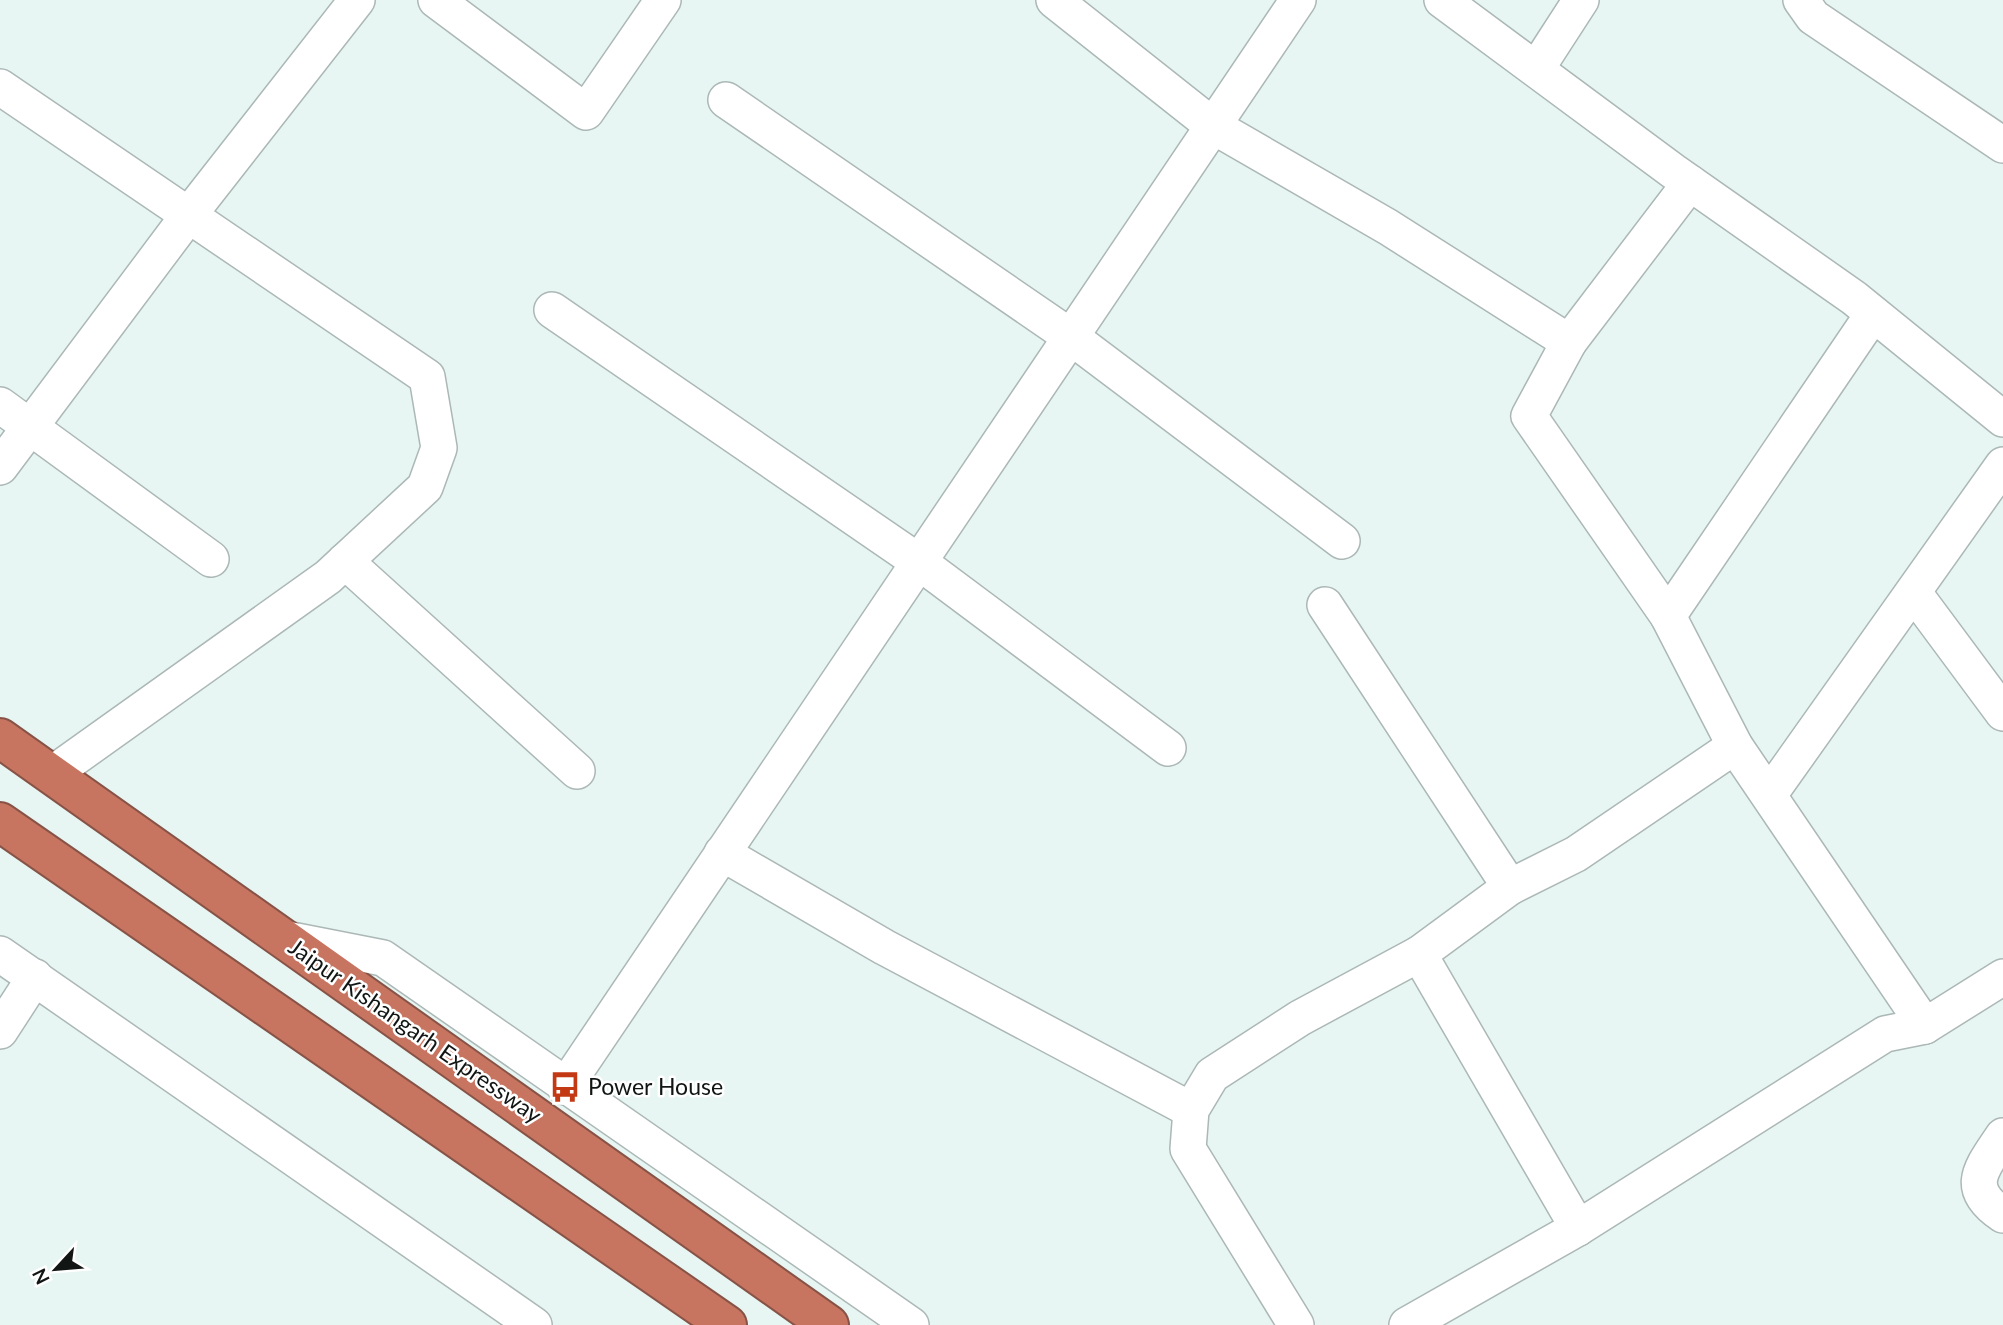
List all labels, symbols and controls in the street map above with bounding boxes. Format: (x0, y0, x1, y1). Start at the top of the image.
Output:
street label: Jaipur Kishangarh Expressway (284, 932, 548, 1128)
bus stop icon: Power House (548, 1070, 582, 1104)
place label: Power House (588, 1072, 723, 1100)
north arrow (21, 1234, 91, 1304)
text: N (27, 1265, 54, 1288)

